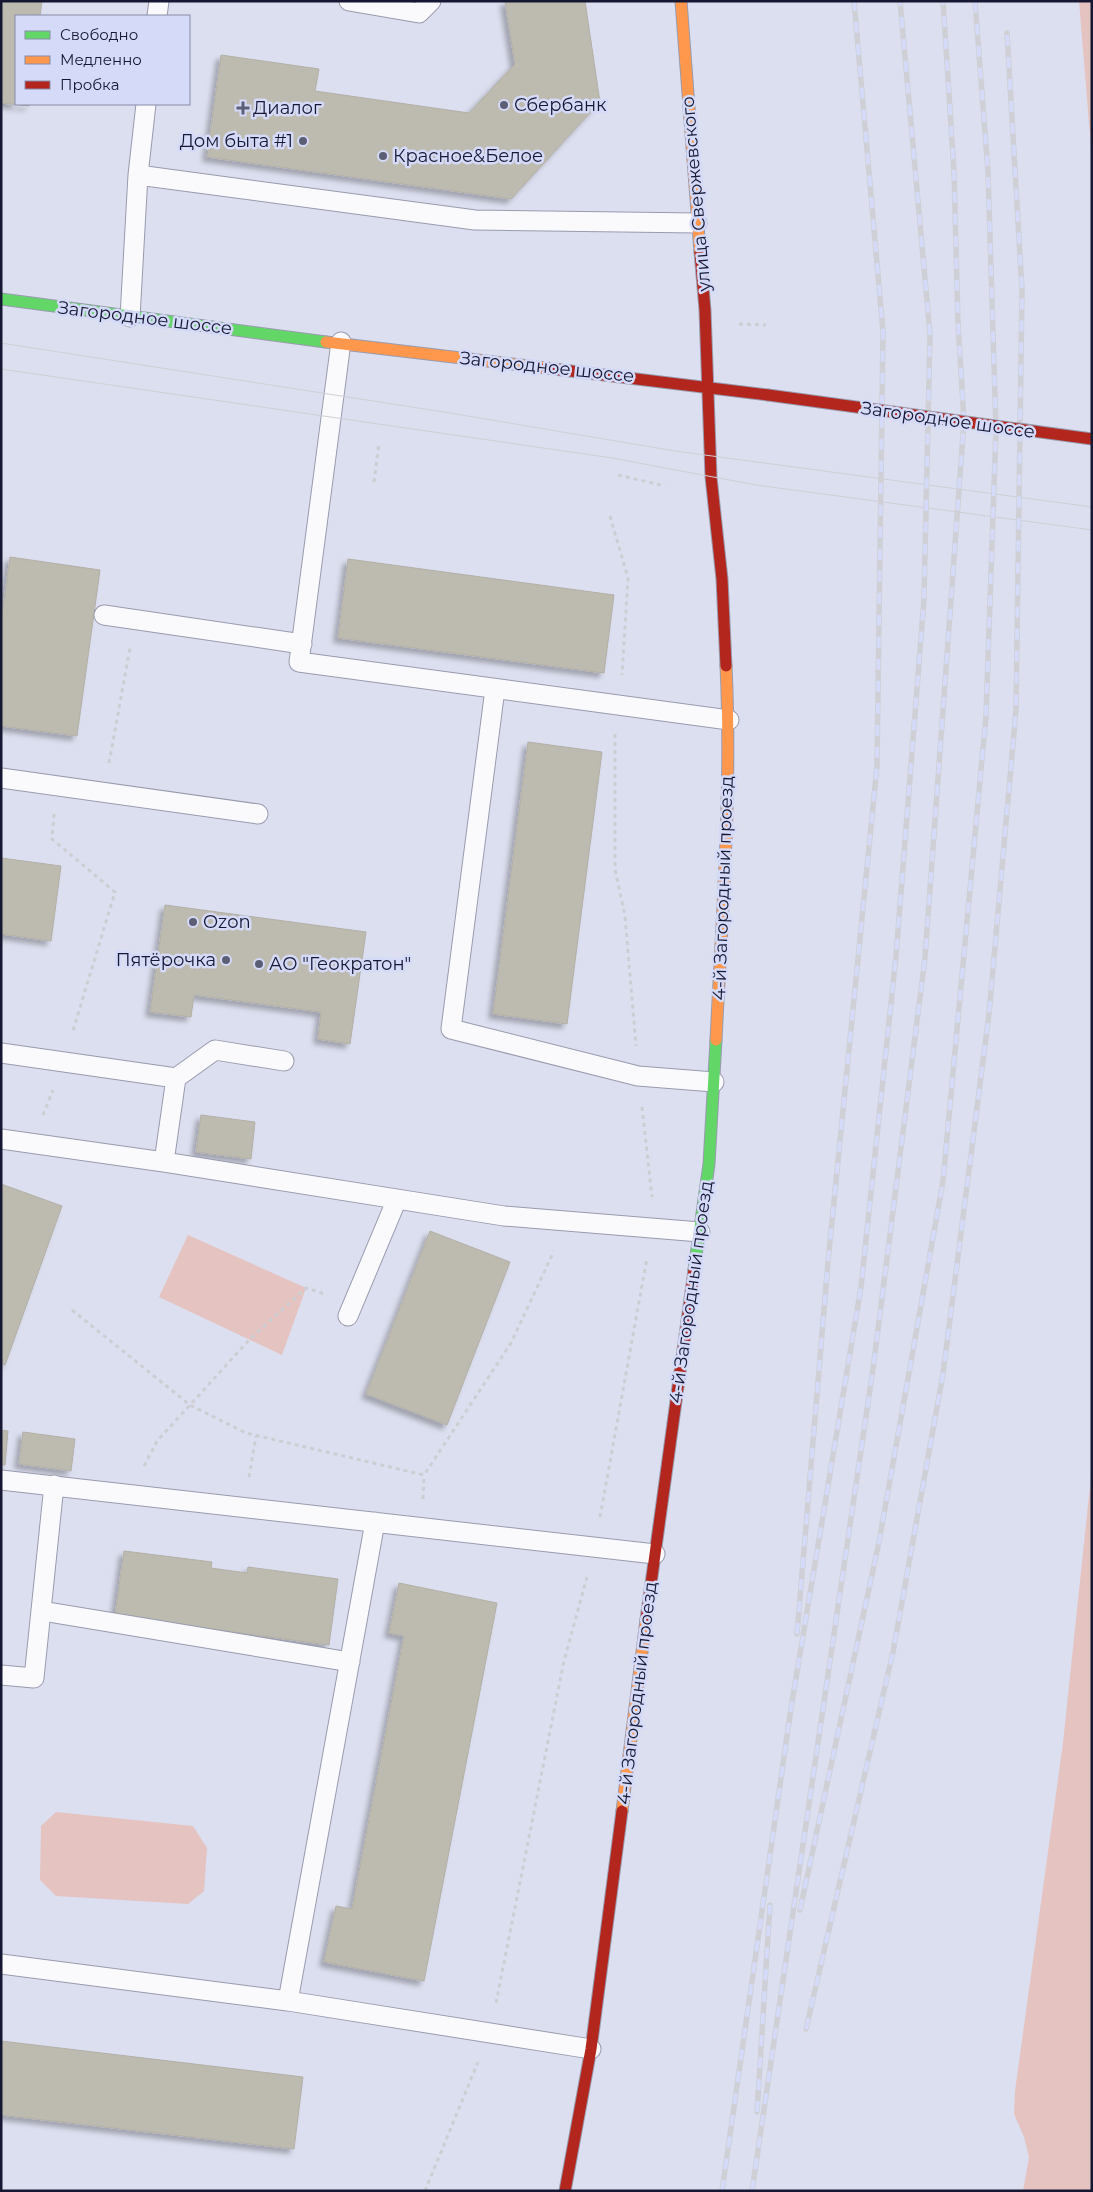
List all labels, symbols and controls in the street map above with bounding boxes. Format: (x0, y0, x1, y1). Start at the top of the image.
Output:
legend (15, 15, 190, 105)
text: Свободно (60, 25, 138, 44)
text: Медленно (60, 50, 142, 69)
text: Пробка (60, 75, 119, 94)
place label: Сбербанк (514, 94, 607, 116)
street label: улица Свержевского (677, 95, 716, 294)
place label: Диалог (253, 97, 322, 119)
marker: Сбербанк (498, 99, 510, 111)
marker: Диалог (237, 102, 249, 114)
place label: Дом быта #1 (180, 130, 293, 152)
marker: Дом быта #1 (297, 135, 309, 147)
place label: Красное&Белое (393, 145, 543, 167)
marker: Красное&Белое (377, 150, 389, 162)
street label: Загородное шоссе (57, 296, 233, 340)
street label: Загородное шоссе (459, 347, 635, 387)
street label: Загородное шоссе (860, 397, 1036, 443)
street label: 4-й Загородный проезд (708, 775, 738, 1001)
place label: Ozon (203, 911, 251, 933)
marker: Ozon (187, 916, 199, 928)
place label: Пятёрочка (116, 949, 216, 971)
place label: АО "Геократон" (269, 953, 411, 975)
marker: Пятёрочка (220, 954, 232, 966)
marker: АО "Геократон" (253, 958, 265, 970)
street label: 4-й Загородный проезд (664, 1179, 718, 1405)
street label: 4-й Загородный проезд (612, 1580, 662, 1806)

